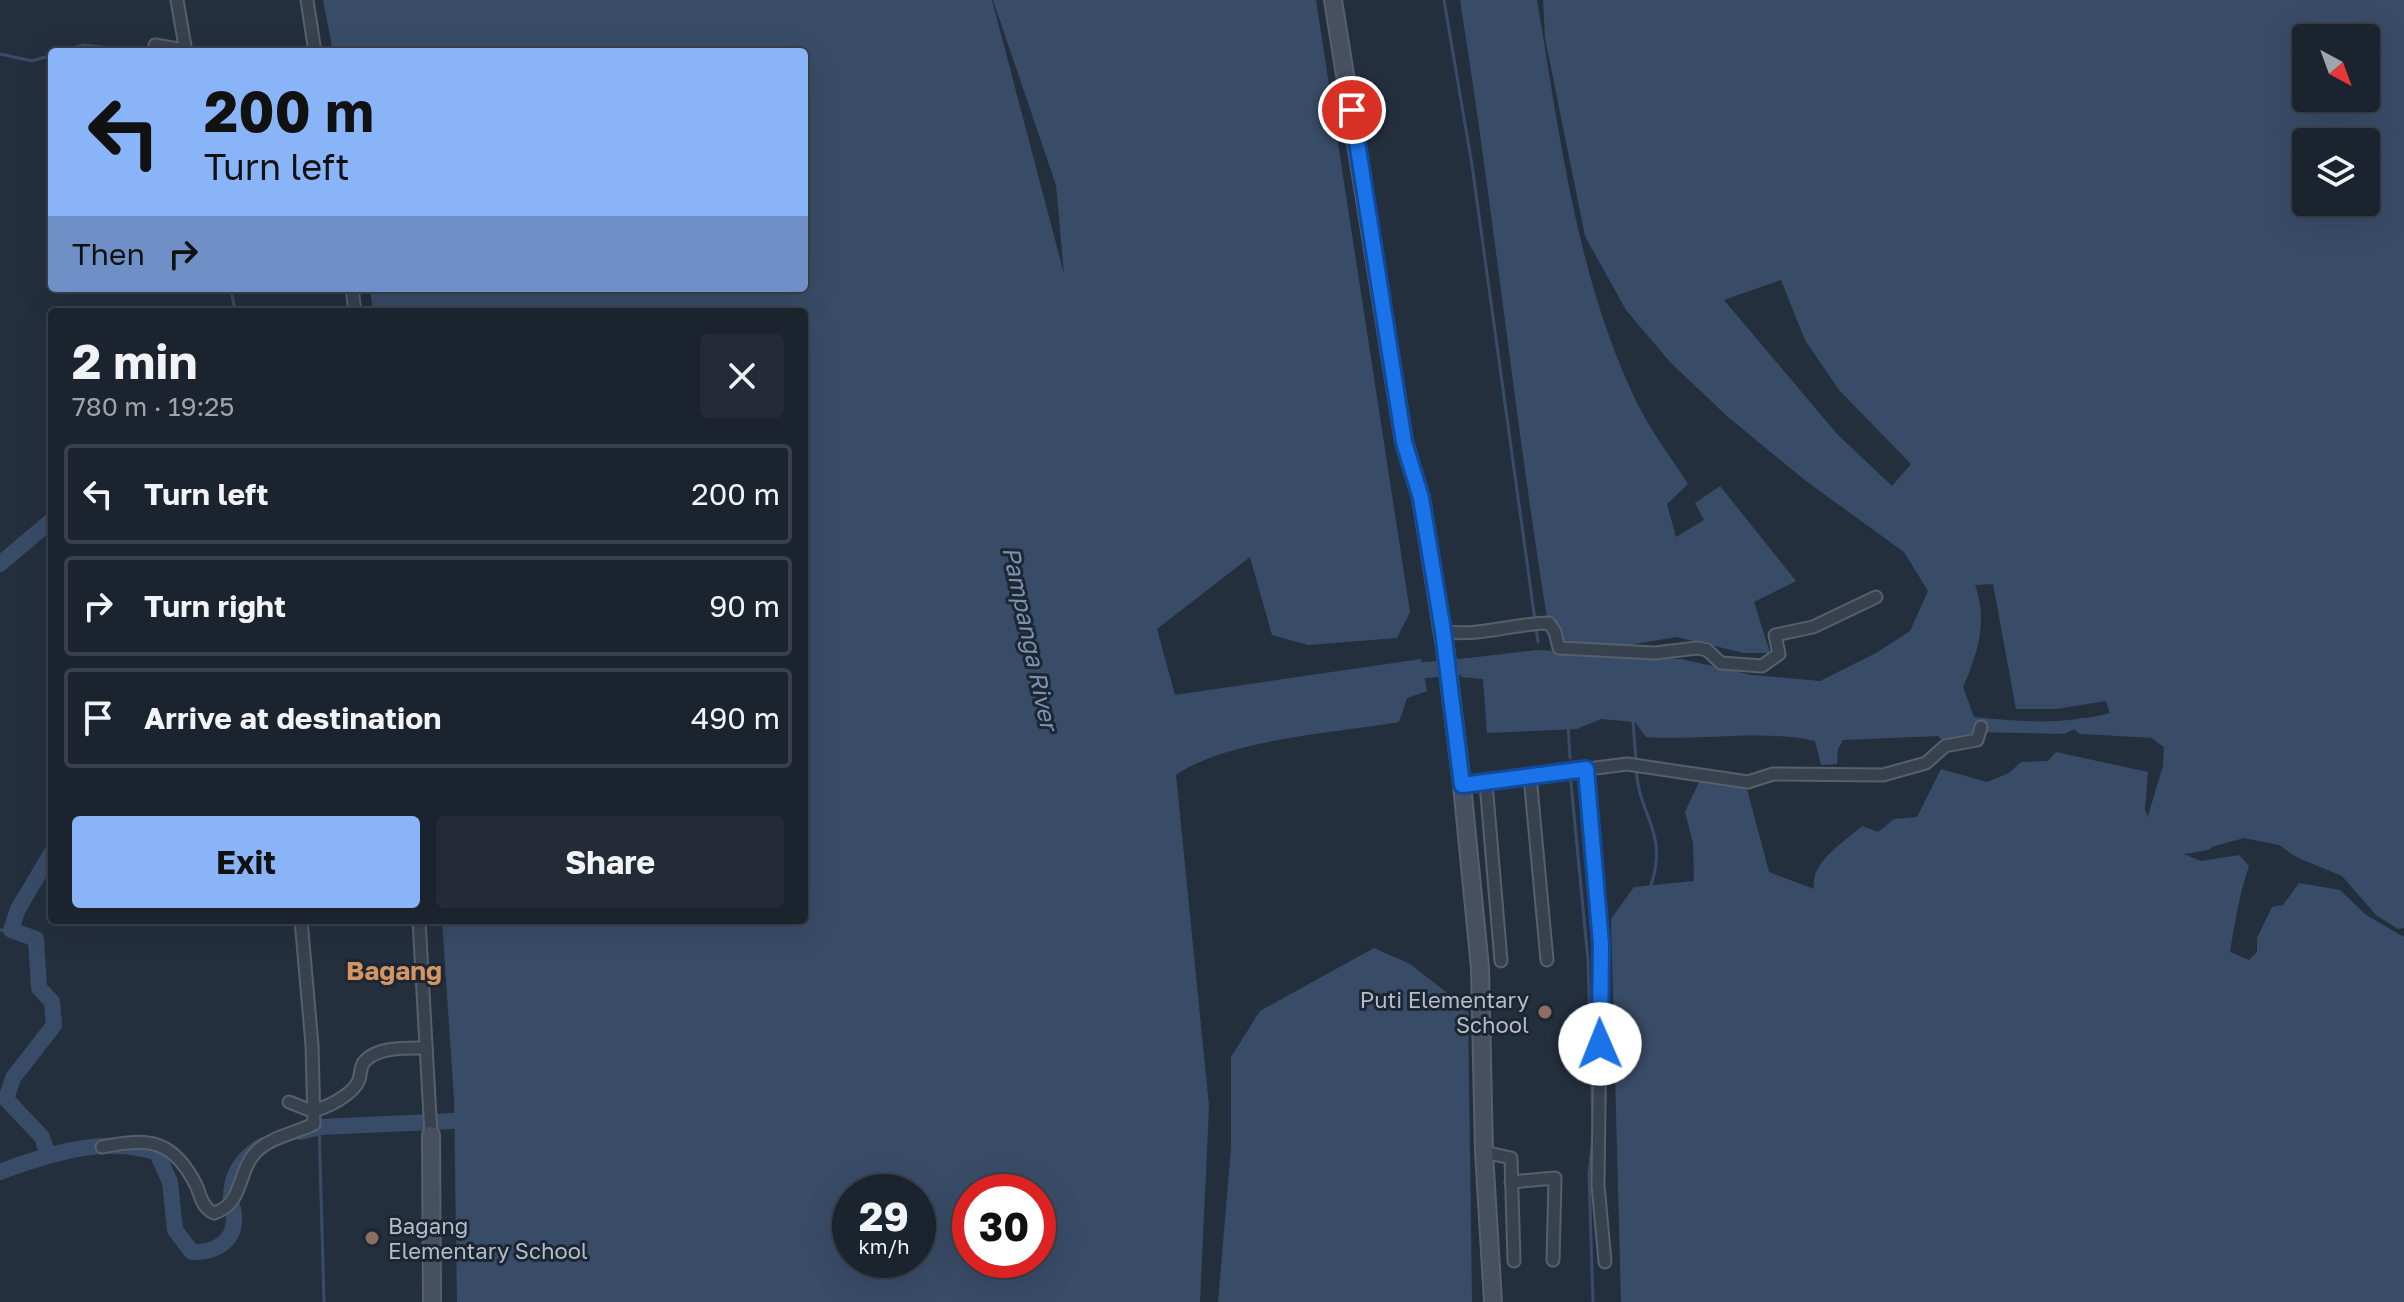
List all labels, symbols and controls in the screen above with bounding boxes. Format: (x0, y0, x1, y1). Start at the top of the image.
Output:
north arrow (2292, 24, 2380, 112)
map controls (2292, 24, 2380, 216)
pin (1318, 76, 1386, 144)
text: 200 m (204, 77, 374, 144)
icon: left (72, 80, 176, 184)
icon: arrive (1330, 88, 1374, 132)
button: layers (2292, 128, 2380, 216)
text: Turn left (204, 145, 350, 188)
icon: right (161, 232, 205, 276)
text: Then (72, 236, 145, 272)
text: 2 min (72, 332, 197, 390)
button: close (700, 334, 784, 418)
text: 780 m · 19:25 (72, 391, 234, 422)
icon: left (76, 472, 120, 516)
text: Turn left (144, 476, 269, 512)
text: 200 m (691, 476, 780, 512)
water label: Pampanga River (996, 544, 1065, 736)
icon: right (76, 584, 120, 628)
text: Turn right (144, 588, 286, 624)
text: 90 m (709, 588, 780, 624)
icon: arrive (76, 696, 120, 740)
text: Arrive at destination (144, 700, 441, 736)
text: 490 m (691, 700, 780, 736)
button: Exit (72, 816, 420, 908)
button: Share (436, 816, 784, 908)
district label: Bagang (346, 955, 442, 986)
place label: Puti Elementary School (1360, 986, 1529, 1038)
position arrow (1558, 1002, 1642, 1086)
marker: Puti Elementary School (1536, 1003, 1554, 1021)
speed limit sign: 30 (952, 1174, 1056, 1278)
text: 29 (859, 1192, 909, 1240)
place label: Bagang Elementary School (388, 1212, 588, 1264)
marker: Bagang Elementary School (363, 1229, 381, 1247)
text: km/h (859, 1234, 909, 1258)

